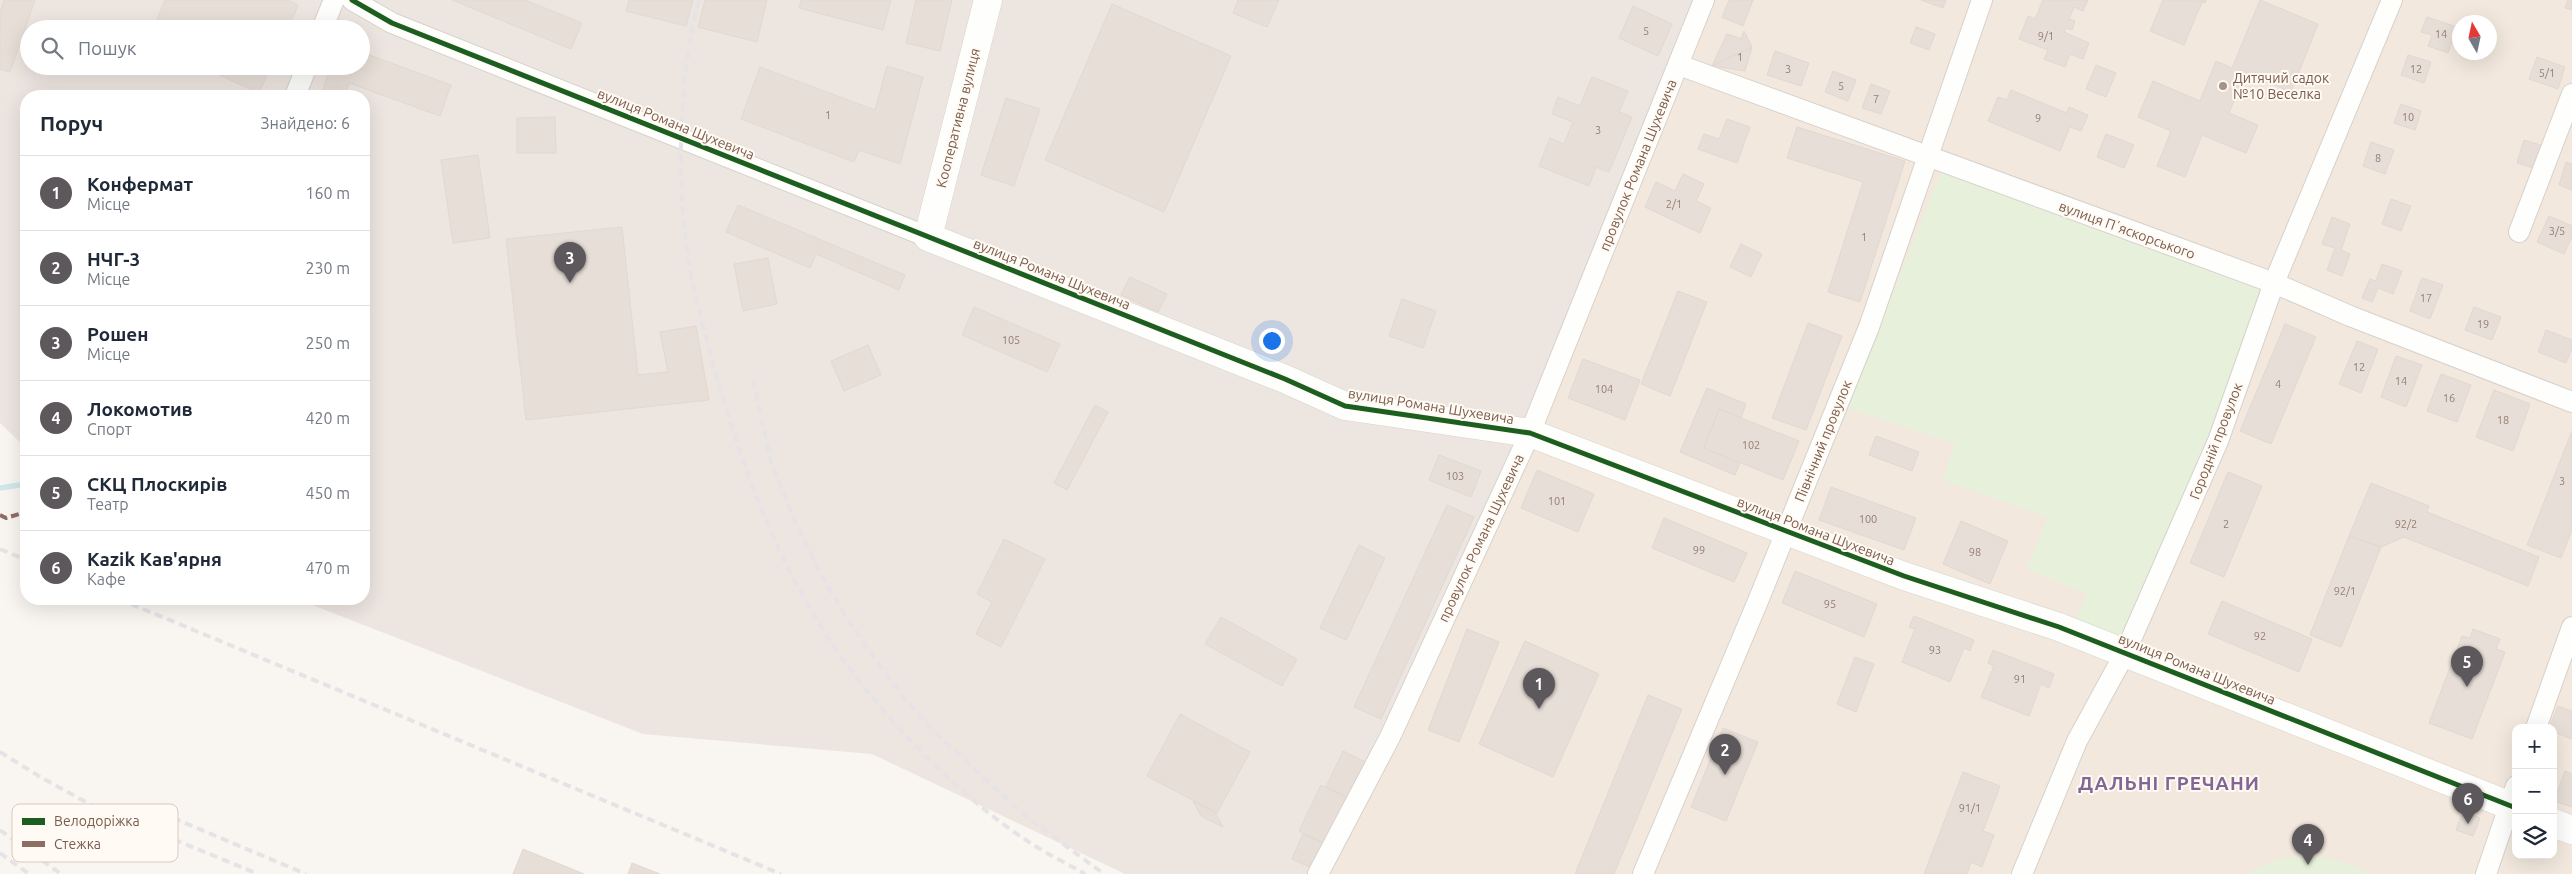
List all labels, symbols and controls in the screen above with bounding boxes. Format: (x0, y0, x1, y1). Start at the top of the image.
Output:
north arrow (2452, 15, 2497, 60)
search box (20, 20, 370, 75)
house number: 5 (1643, 25, 1649, 37)
house number: 14 (2435, 28, 2447, 40)
house number: 9/1 (2038, 30, 2054, 42)
icon: search (38, 34, 66, 62)
text: Пошук (78, 37, 137, 59)
street label: Кооперативна вулиця (933, 47, 983, 189)
house number: 1 (1737, 51, 1743, 63)
house number: 3 (1785, 63, 1791, 75)
house number: 12 (2410, 63, 2422, 75)
house number: 5/1 (2539, 67, 2555, 79)
place label: Дитячий садок №10 Веселка (2233, 70, 2329, 102)
street label: провулок Романа Шухевича (1596, 77, 1680, 253)
house number: 5 (1838, 80, 1844, 92)
marker: Дитячий садок №10 Веселка (2217, 80, 2229, 92)
street label: вулиця Романа Шухевича (595, 85, 757, 163)
house number: 7 (1873, 93, 1879, 105)
house number: 1 (825, 109, 831, 121)
text: Поруч (40, 111, 103, 135)
house number: 10 (2402, 111, 2414, 123)
house number: 9 (2035, 112, 2041, 124)
text: Знайдено: 6 (261, 114, 350, 132)
house number: 3 (1595, 124, 1601, 136)
house number: 8 (2375, 152, 2381, 164)
text: Конфермат (87, 173, 193, 195)
text: 1 (51, 184, 61, 202)
text: 160 m (305, 184, 350, 202)
text: Місце (87, 195, 130, 213)
house number: 2/1 (1666, 198, 1682, 210)
street label: вулиця Пʼяскорського (2057, 198, 2197, 262)
house number: 3/5 (2549, 225, 2565, 237)
house number: 1 (1861, 231, 1867, 243)
street label: вулиця Романа Шухевича (971, 235, 1133, 313)
pin: 3 (554, 242, 586, 283)
text: НЧГ-3 (87, 248, 140, 270)
text: 2 (51, 259, 61, 277)
text: 230 m (305, 259, 350, 277)
text: Місце (87, 270, 130, 288)
house number: 17 (2420, 292, 2432, 304)
house number: 19 (2477, 318, 2489, 330)
text: Рошен (87, 323, 148, 345)
your location (1259, 328, 1285, 354)
text: 3 (51, 334, 61, 352)
text: 250 m (305, 334, 350, 352)
house number: 105 (1002, 334, 1020, 346)
text: Місце (87, 345, 130, 363)
house number: 12 (2353, 361, 2365, 373)
house number: 14 (2395, 375, 2407, 387)
street label: Північний провулок (1791, 378, 1855, 504)
house number: 4 (2275, 378, 2281, 390)
street label: Городній провулок (2186, 380, 2246, 502)
house number: 104 (1595, 383, 1613, 395)
street label: вулиця Романа Шухевича (1347, 385, 1515, 427)
house number: 16 (2443, 392, 2455, 404)
text: Локомотив (87, 398, 193, 420)
text: 4 (51, 409, 61, 427)
text: 420 m (305, 409, 350, 427)
house number: 18 (2497, 414, 2509, 426)
text: Спорт (87, 420, 132, 438)
house number: 102 (1742, 439, 1760, 451)
street label: провулок Романа Шухевича (1435, 451, 1527, 625)
house number: 103 (1446, 470, 1464, 482)
text: СКЦ Плоскирів (87, 473, 227, 495)
house number: 3 (2559, 475, 2565, 487)
text: 5 (51, 484, 61, 502)
text: 450 m (305, 484, 350, 502)
street label: вулиця Романа Шухевича (1735, 493, 1897, 569)
text: Театр (87, 495, 129, 513)
house number: 101 (1548, 495, 1566, 507)
house number: 100 (1859, 513, 1877, 525)
house number: 2 (2223, 518, 2229, 530)
house number: 92/2 (2395, 518, 2417, 530)
house number: 99 (1693, 544, 1705, 556)
house number: 98 (1969, 546, 1981, 558)
text: Kazik Кав'ярня (87, 548, 222, 570)
text: 6 (51, 559, 61, 577)
text: 470 m (305, 559, 350, 577)
text: Кафе (87, 570, 126, 588)
house number: 92/1 (2334, 585, 2356, 597)
house number: 95 (1824, 598, 1836, 610)
street label: вулиця Романа Шухевича (2116, 630, 2278, 708)
house number: 92 (2254, 630, 2266, 642)
house number: 93 (1929, 644, 1941, 656)
pin: 5 (2451, 646, 2483, 687)
pin: 1 (1523, 668, 1555, 709)
house number: 91 (2014, 673, 2026, 685)
map controls (2512, 724, 2557, 859)
button: + (2512, 724, 2557, 769)
pin: 2 (1709, 734, 1741, 775)
button: − (2512, 769, 2557, 814)
district label: ДАЛЬНІ ГРЕЧАНИ (2078, 772, 2260, 794)
pin: 6 (2452, 783, 2484, 824)
house number: 91/1 (1959, 802, 1981, 814)
legend (12, 804, 178, 862)
text: Велодоріжка (54, 813, 140, 829)
button: layers (2512, 814, 2557, 859)
pin: 4 (2292, 824, 2324, 865)
text: Стежка (54, 836, 101, 852)

